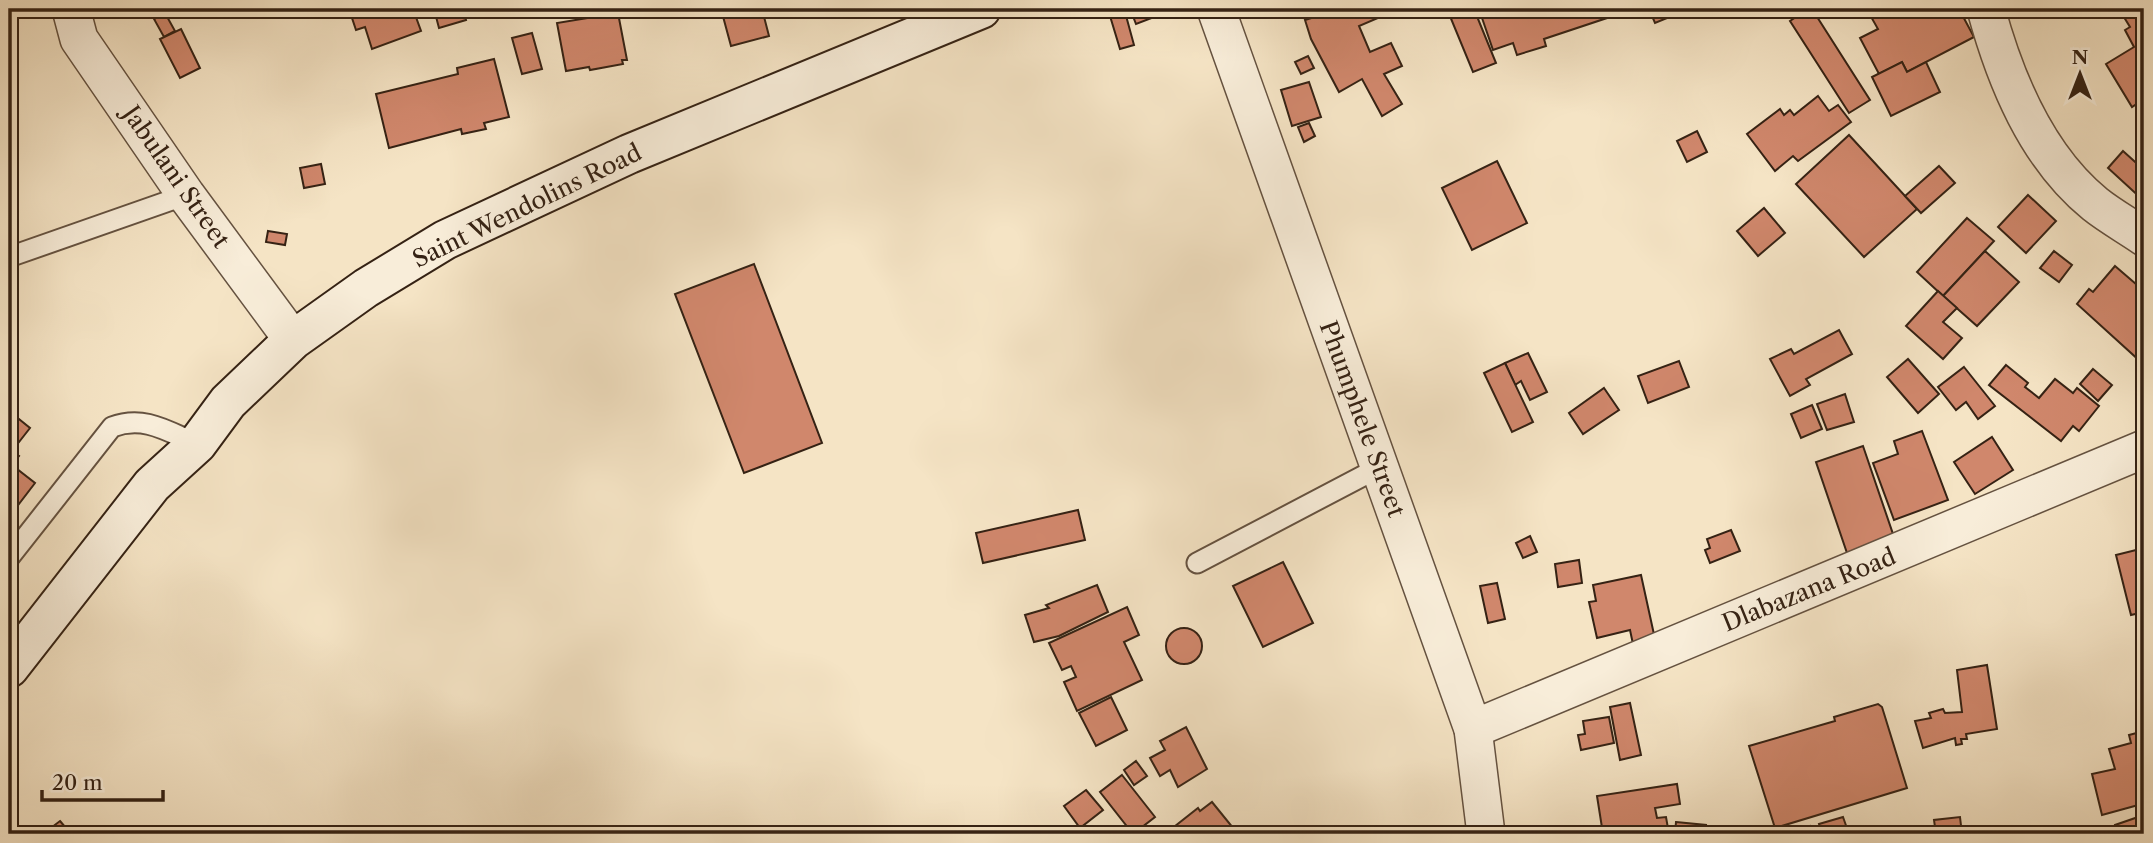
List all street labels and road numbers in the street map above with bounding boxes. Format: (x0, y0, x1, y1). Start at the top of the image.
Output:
street label: Jabulani Street (114, 97, 236, 254)
street label: Saint Wendolins Road (408, 137, 646, 274)
street label: Phumphele Street (1314, 317, 1412, 521)
street label: Dlabazana Road (1718, 541, 1900, 638)

